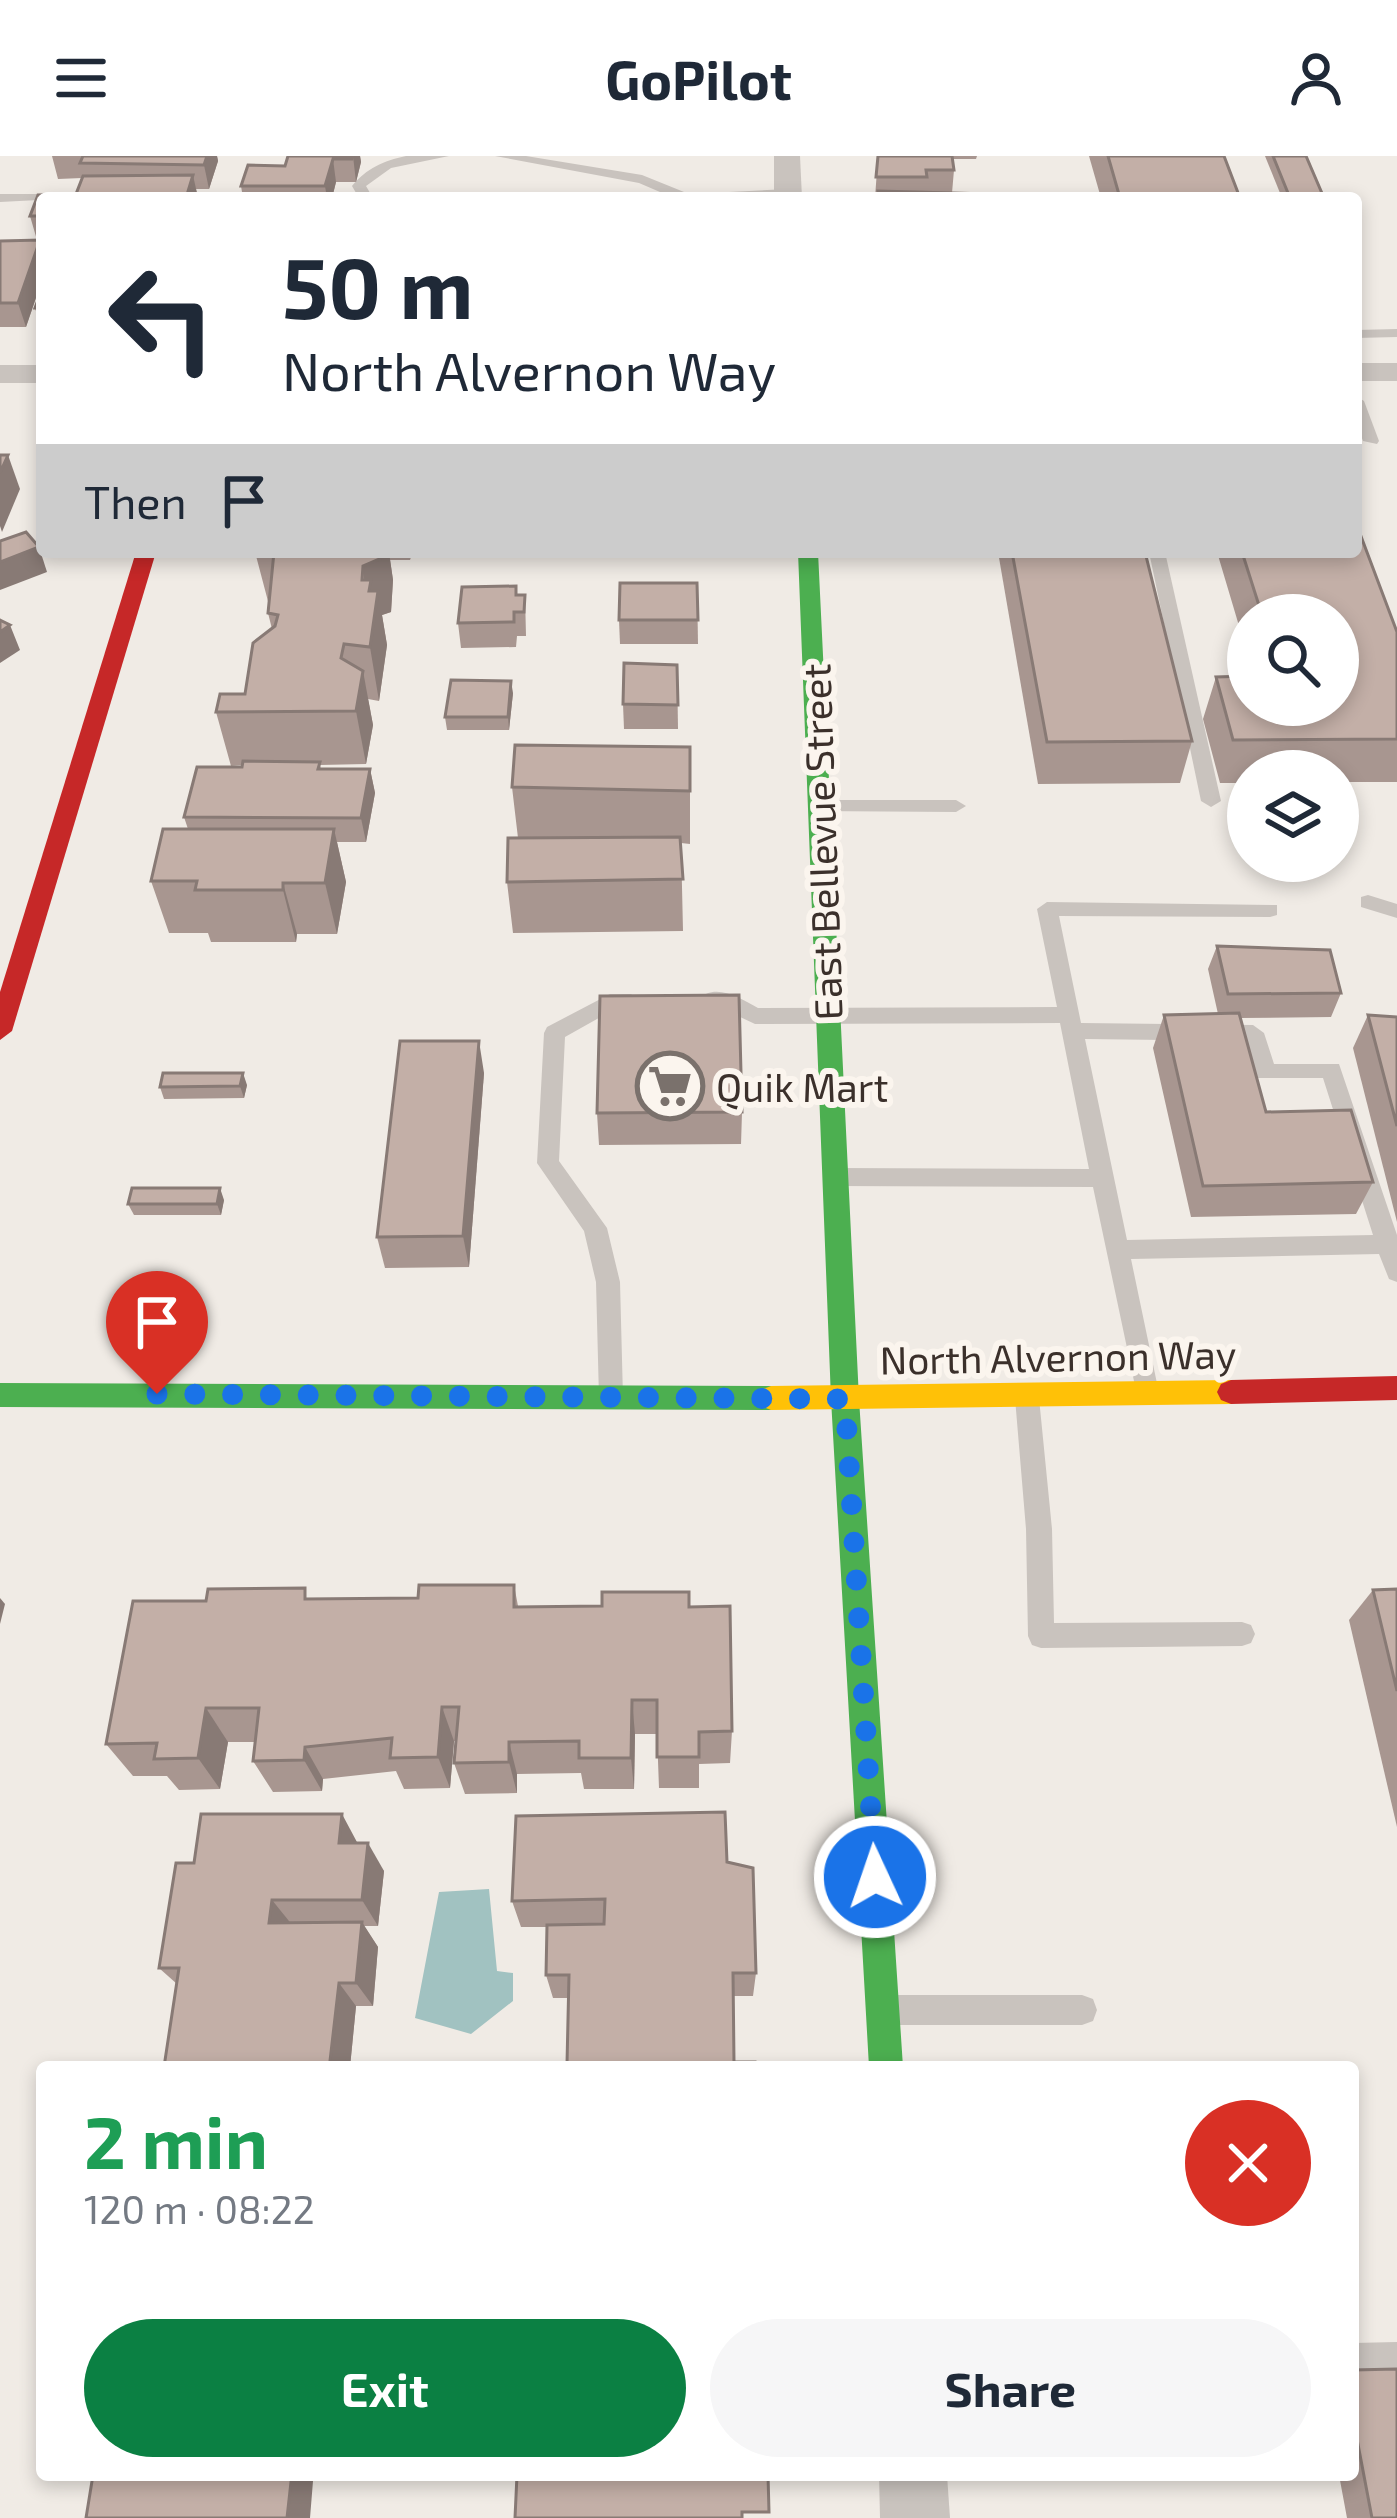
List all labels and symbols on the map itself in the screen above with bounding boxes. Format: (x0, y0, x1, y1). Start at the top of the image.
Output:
street label: East Bellevue Street (791, 663, 851, 1021)
supermarket icon: Quik Mart (635, 1051, 705, 1121)
place label: Quik Mart (716, 1063, 888, 1110)
pin (106, 1271, 208, 1394)
street label: North Alvernon Way (879, 1329, 1237, 1383)
position arrow (812, 1814, 938, 1940)

